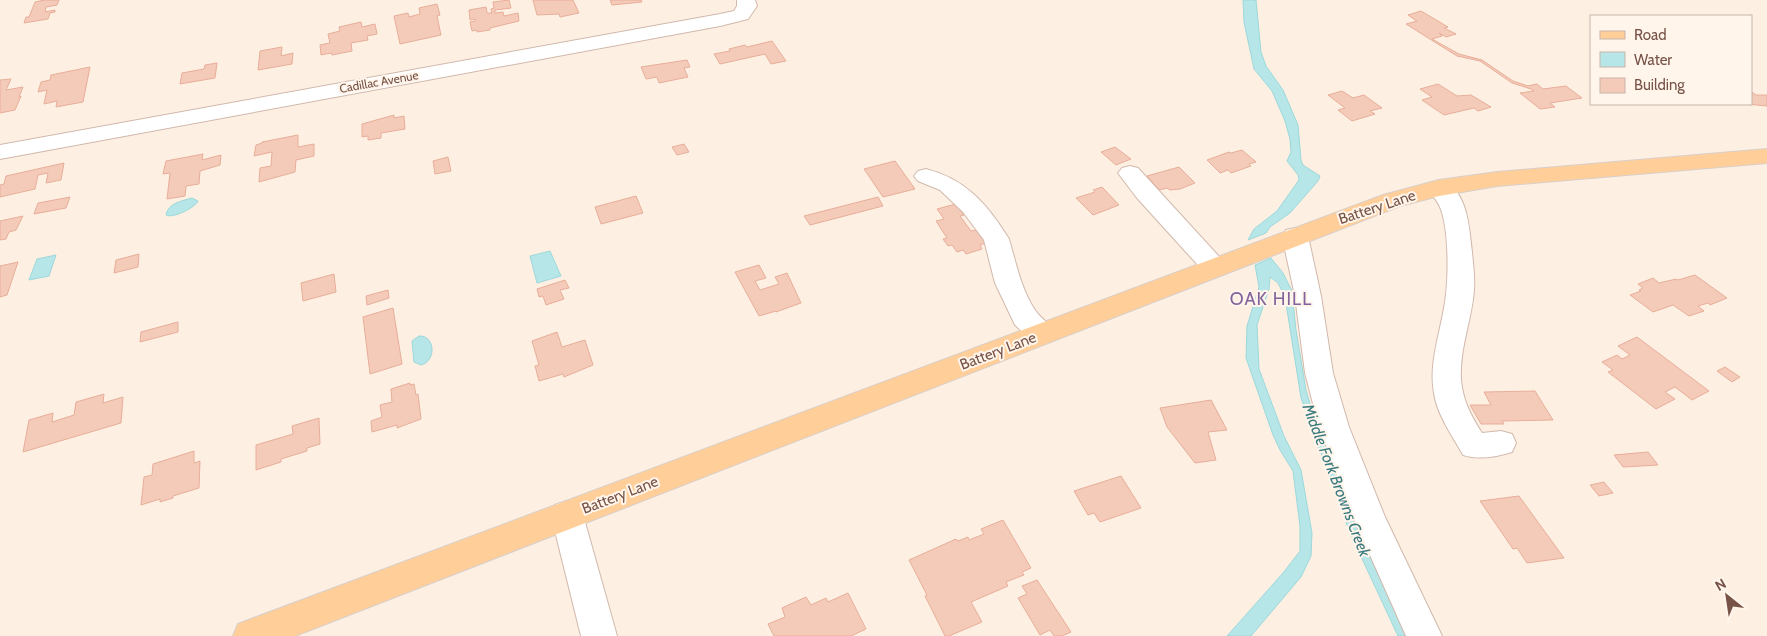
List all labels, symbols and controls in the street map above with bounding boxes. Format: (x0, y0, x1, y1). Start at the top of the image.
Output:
legend (1590, 15, 1752, 105)
text: Road (1634, 26, 1667, 44)
text: Water (1634, 51, 1672, 69)
street label: Cadillac Avenue (338, 67, 420, 96)
text: Building (1634, 76, 1685, 94)
street label: Battery Lane (1336, 186, 1418, 228)
district label: OAK HILL (1230, 288, 1312, 310)
street label: Battery Lane (957, 328, 1039, 374)
water label: Middle Fork Browns Creek (1298, 400, 1375, 560)
street label: Battery Lane (579, 472, 661, 518)
north arrow (1702, 571, 1752, 621)
text: N (1712, 574, 1729, 595)

